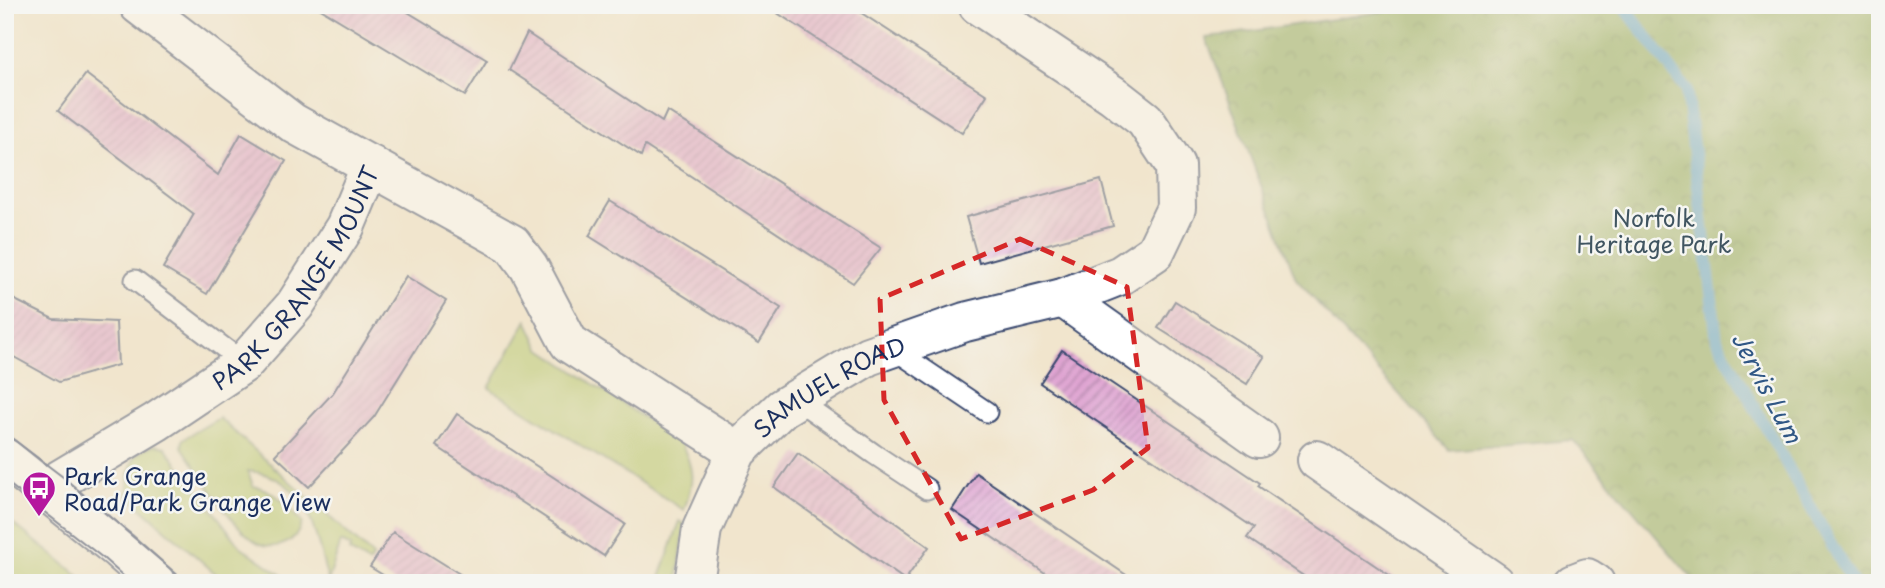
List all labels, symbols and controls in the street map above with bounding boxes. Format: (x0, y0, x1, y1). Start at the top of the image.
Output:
street label: PARK GRANGE MOUNT (204, 160, 387, 398)
park label: Norfolk Heritage Park (1577, 200, 1731, 261)
water label: Jervis Lum (1724, 325, 1813, 450)
street label: SAMUEL ROAD (744, 327, 910, 445)
place label: Park Grange Road/Park Grange View (64, 458, 331, 519)
bus stop icon: Park Grange Road/Park Grange View (20, 469, 58, 518)

